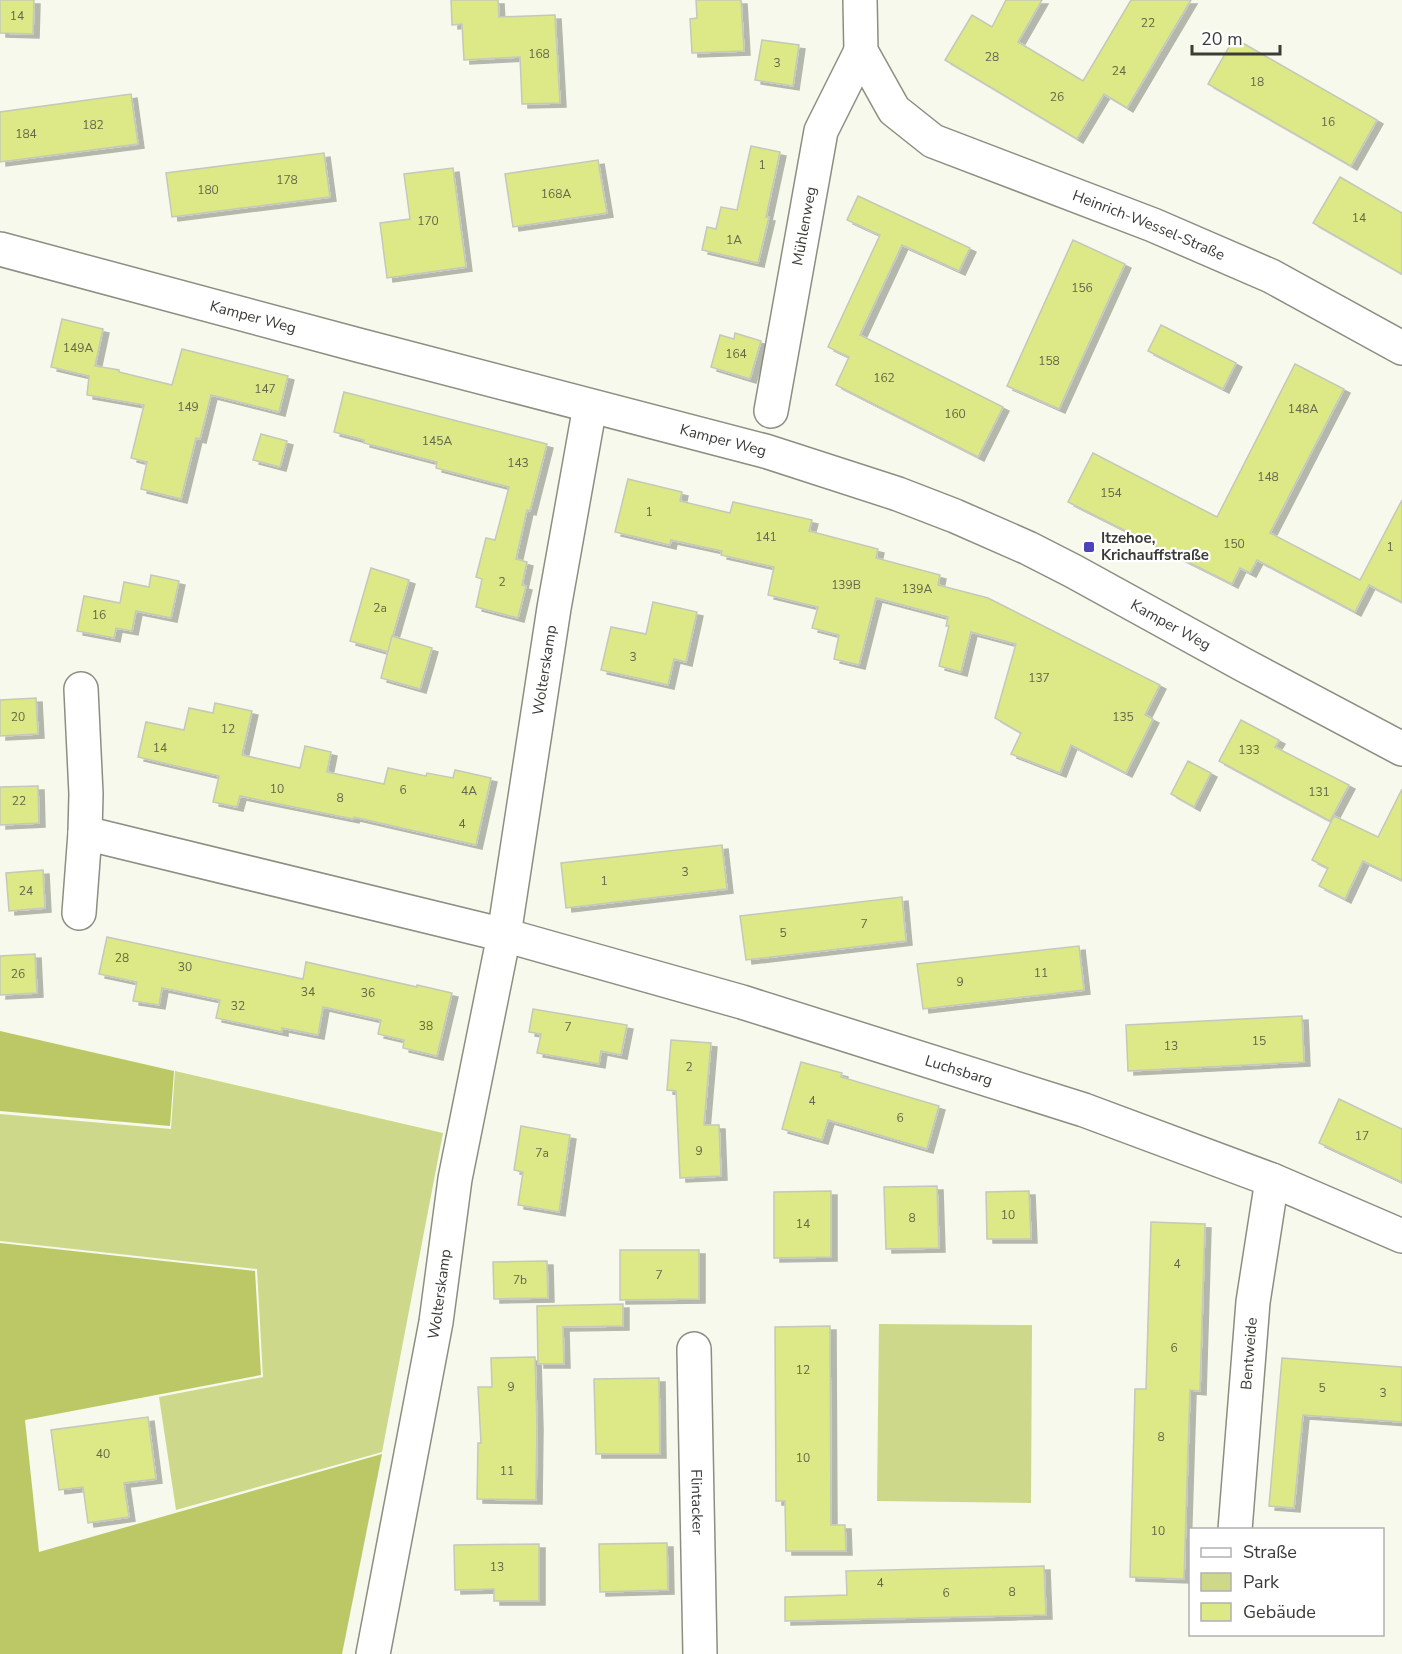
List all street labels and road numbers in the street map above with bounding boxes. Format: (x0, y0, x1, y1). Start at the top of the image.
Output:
street label: Mühlenweg (787, 185, 821, 267)
street label: Heinrich-Wessel-Straße (1070, 185, 1228, 265)
street label: Kamper Weg (208, 296, 298, 338)
street label: Kamper Weg (678, 419, 769, 461)
street label: Kamper Weg (1127, 595, 1214, 655)
street label: Wolterskamp (528, 623, 561, 717)
street label: Luchsbarg (922, 1050, 995, 1091)
street label: Wolterskamp (423, 1248, 456, 1341)
street label: Bentweide (1236, 1316, 1262, 1391)
street label: Flintacker (686, 1469, 708, 1536)

